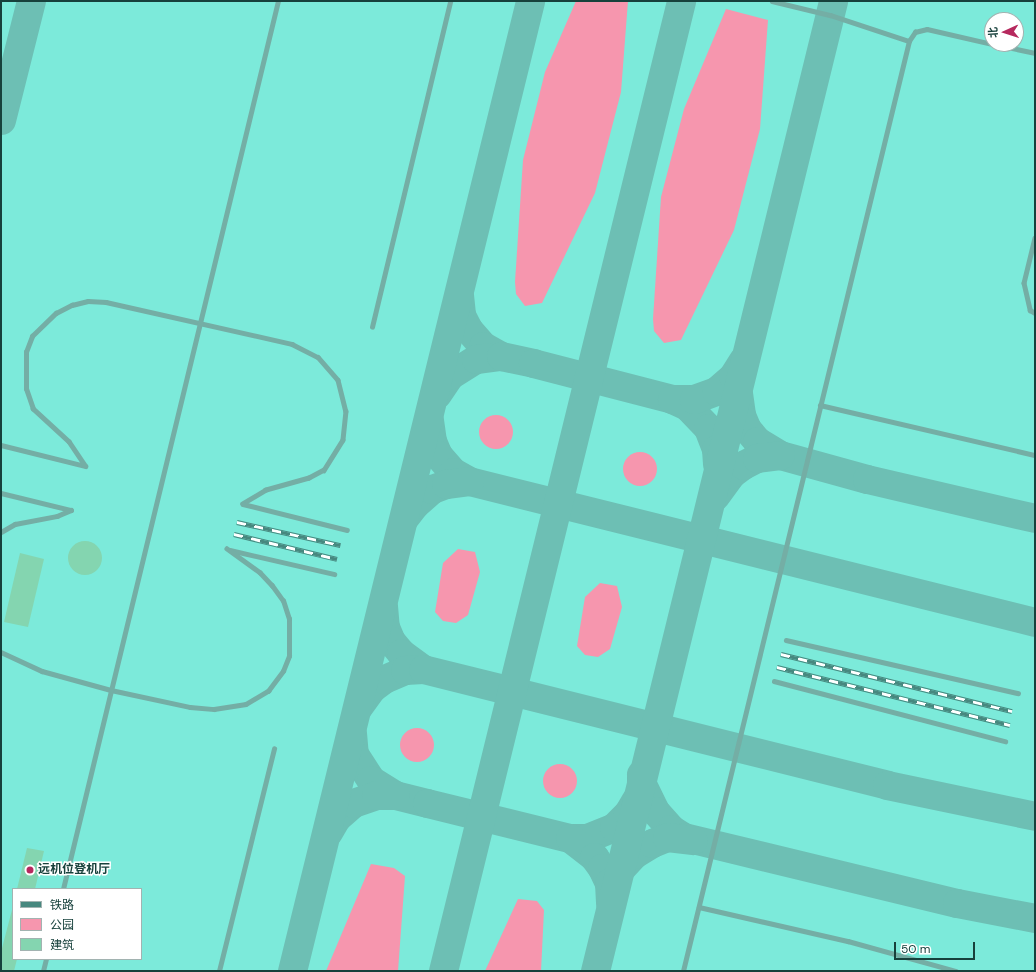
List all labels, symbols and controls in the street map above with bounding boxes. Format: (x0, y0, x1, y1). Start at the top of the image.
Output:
north arrow (984, 12, 1024, 52)
text: 北 (986, 27, 1000, 38)
place label: 远机位登机厅 (38, 863, 110, 877)
marker: 远机位登机厅 (25, 865, 35, 875)
legend (12, 888, 142, 960)
text: 铁路 (50, 897, 74, 913)
text: 公园 (50, 917, 74, 933)
scale bar (896, 934, 977, 960)
text: 建筑 (50, 937, 74, 953)
text: 50 m (901, 941, 930, 957)

